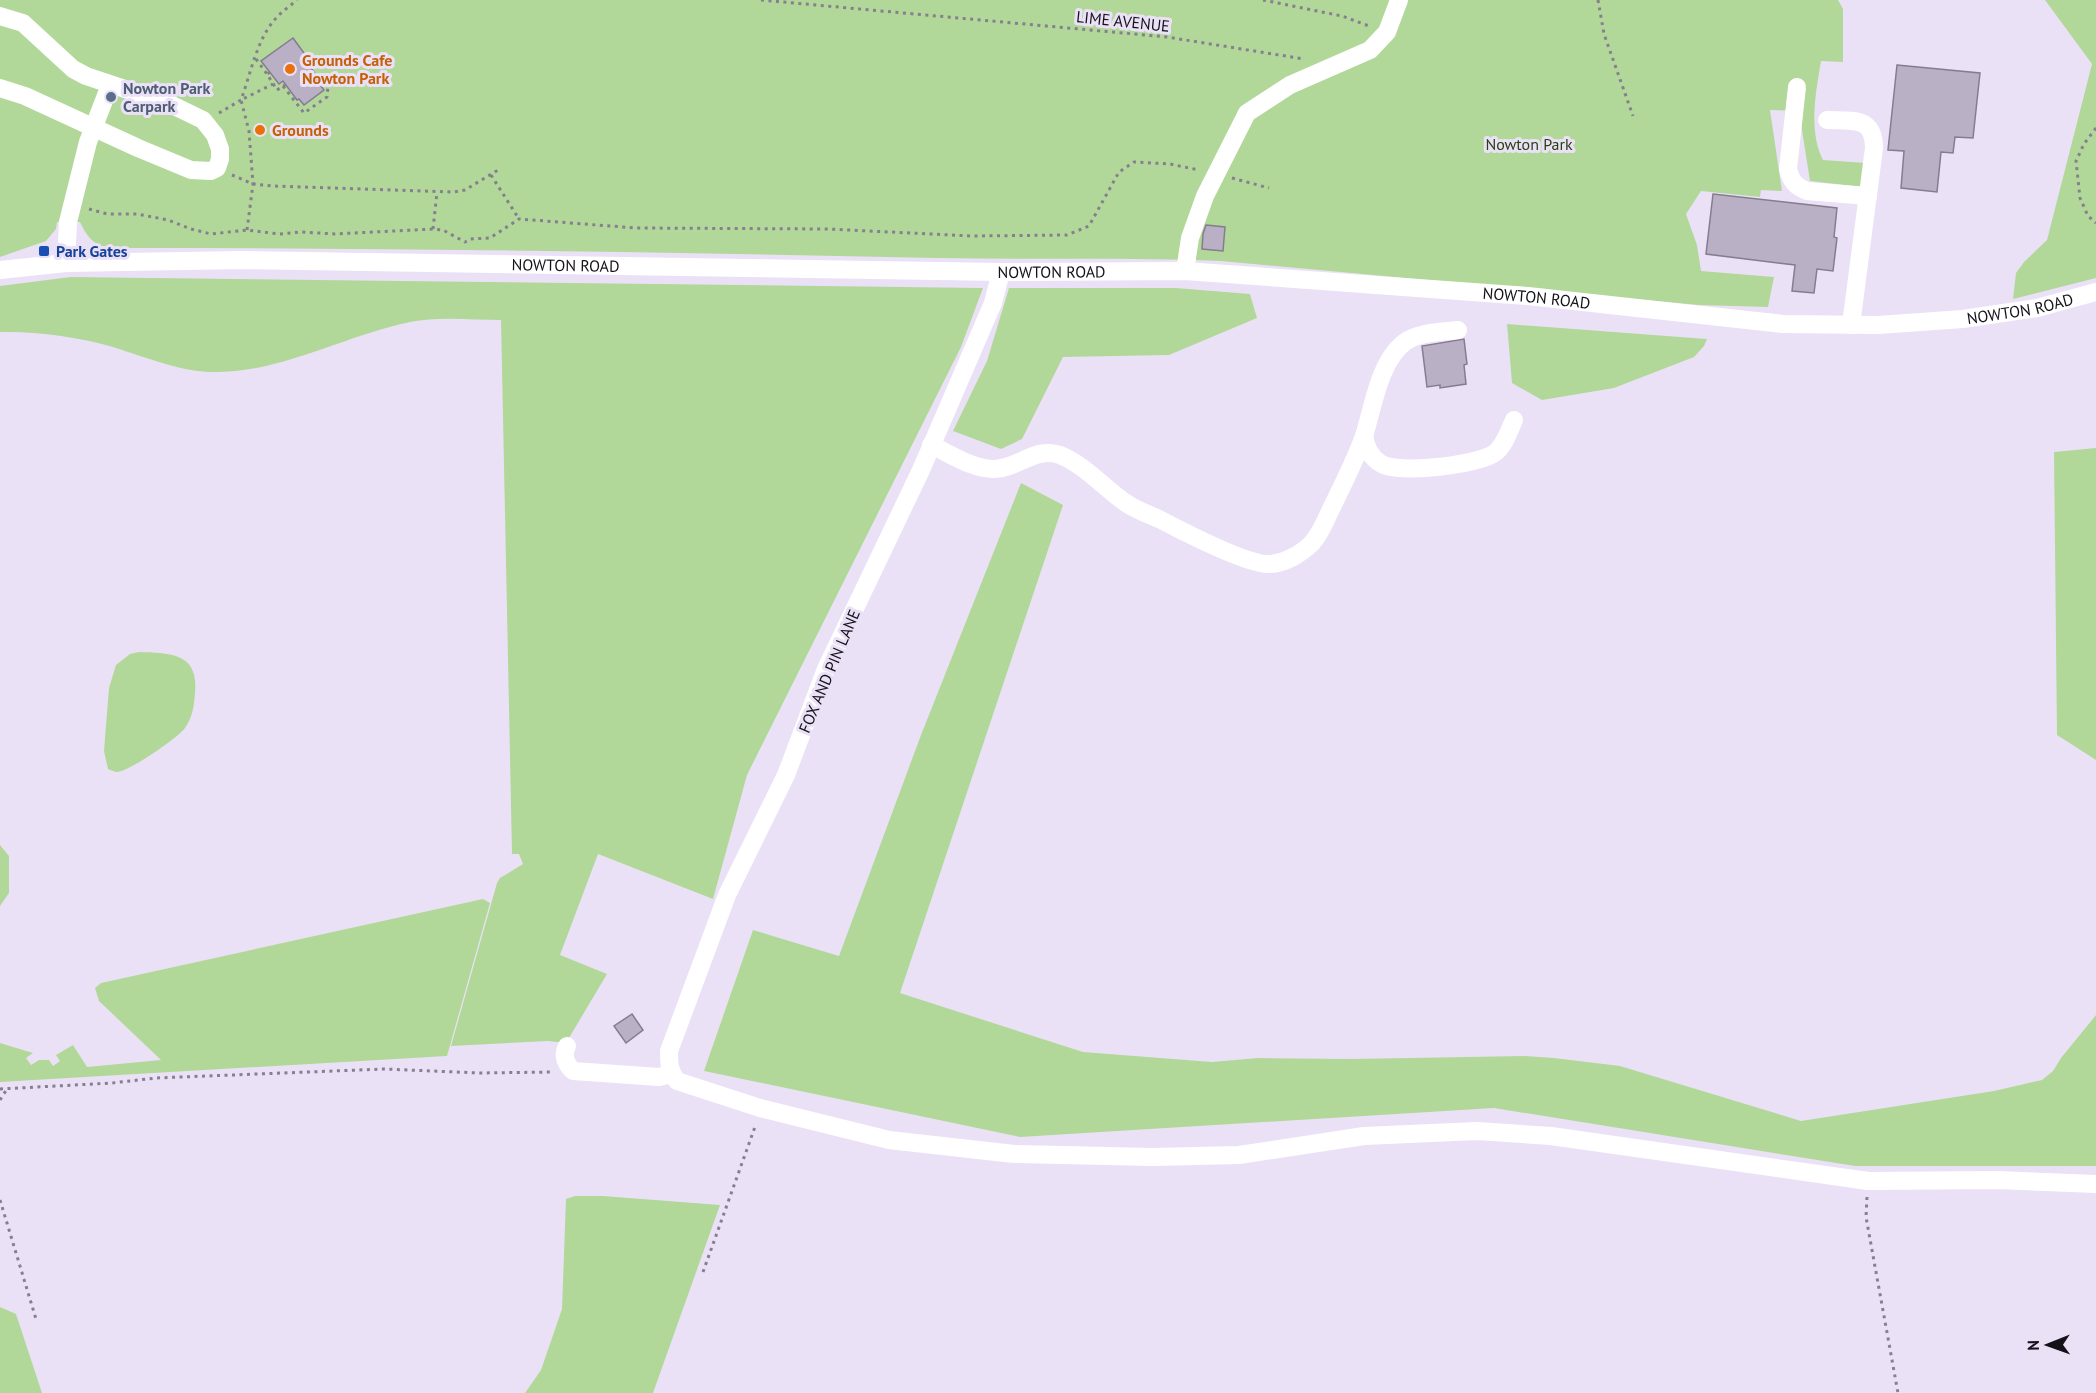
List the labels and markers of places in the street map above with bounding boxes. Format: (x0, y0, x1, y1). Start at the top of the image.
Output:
place label: Grounds Cafe Nowton Park (302, 50, 392, 88)
marker: Grounds Cafe Nowton Park (283, 62, 297, 76)
place label: Nowton Park Carpark (123, 78, 210, 116)
marker: Nowton Park Carpark (104, 90, 118, 104)
place label: Grounds (272, 120, 329, 140)
marker: Grounds (253, 123, 267, 137)
place label: Park Gates (56, 241, 128, 261)
marker: Park Gates (37, 244, 51, 258)

